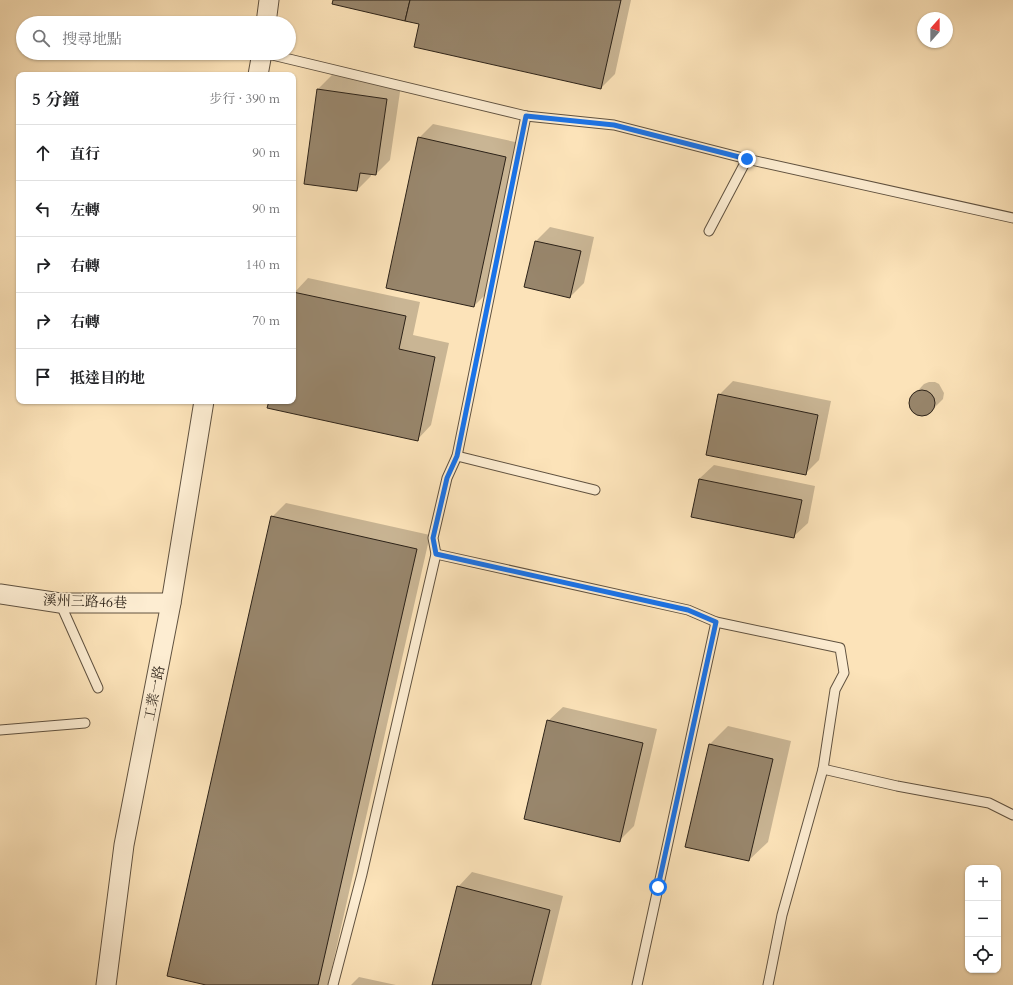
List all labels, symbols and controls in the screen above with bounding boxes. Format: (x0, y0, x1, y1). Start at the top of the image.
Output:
north arrow (917, 12, 953, 48)
search box (16, 16, 296, 60)
icon: search (30, 27, 52, 49)
text: 搜尋地點 (62, 29, 122, 49)
text: 5 分鐘 (32, 88, 79, 111)
text: 步行 · 390 m (209, 90, 280, 108)
icon: ahead (32, 142, 54, 164)
text: 直行 (70, 144, 100, 164)
text: 90 m (252, 144, 280, 162)
route end (738, 150, 756, 168)
icon: left (32, 198, 54, 220)
text: 左轉 (70, 200, 100, 220)
text: 90 m (252, 200, 280, 218)
icon: right (32, 254, 54, 276)
text: 右轉 (70, 256, 100, 276)
text: 140 m (246, 256, 280, 274)
icon: right (32, 310, 54, 332)
text: 右轉 (70, 312, 100, 332)
text: 70 m (252, 312, 280, 330)
icon: arrive (32, 366, 54, 388)
text: 抵達目的地 (70, 368, 145, 388)
street label: 溪州三路46巷 (43, 591, 127, 612)
street label: 工業一路 (140, 664, 169, 722)
map controls (965, 865, 1001, 973)
button: + (965, 865, 1001, 901)
route start (649, 878, 667, 896)
button: − (965, 901, 1001, 937)
button: locate (965, 937, 1001, 973)

